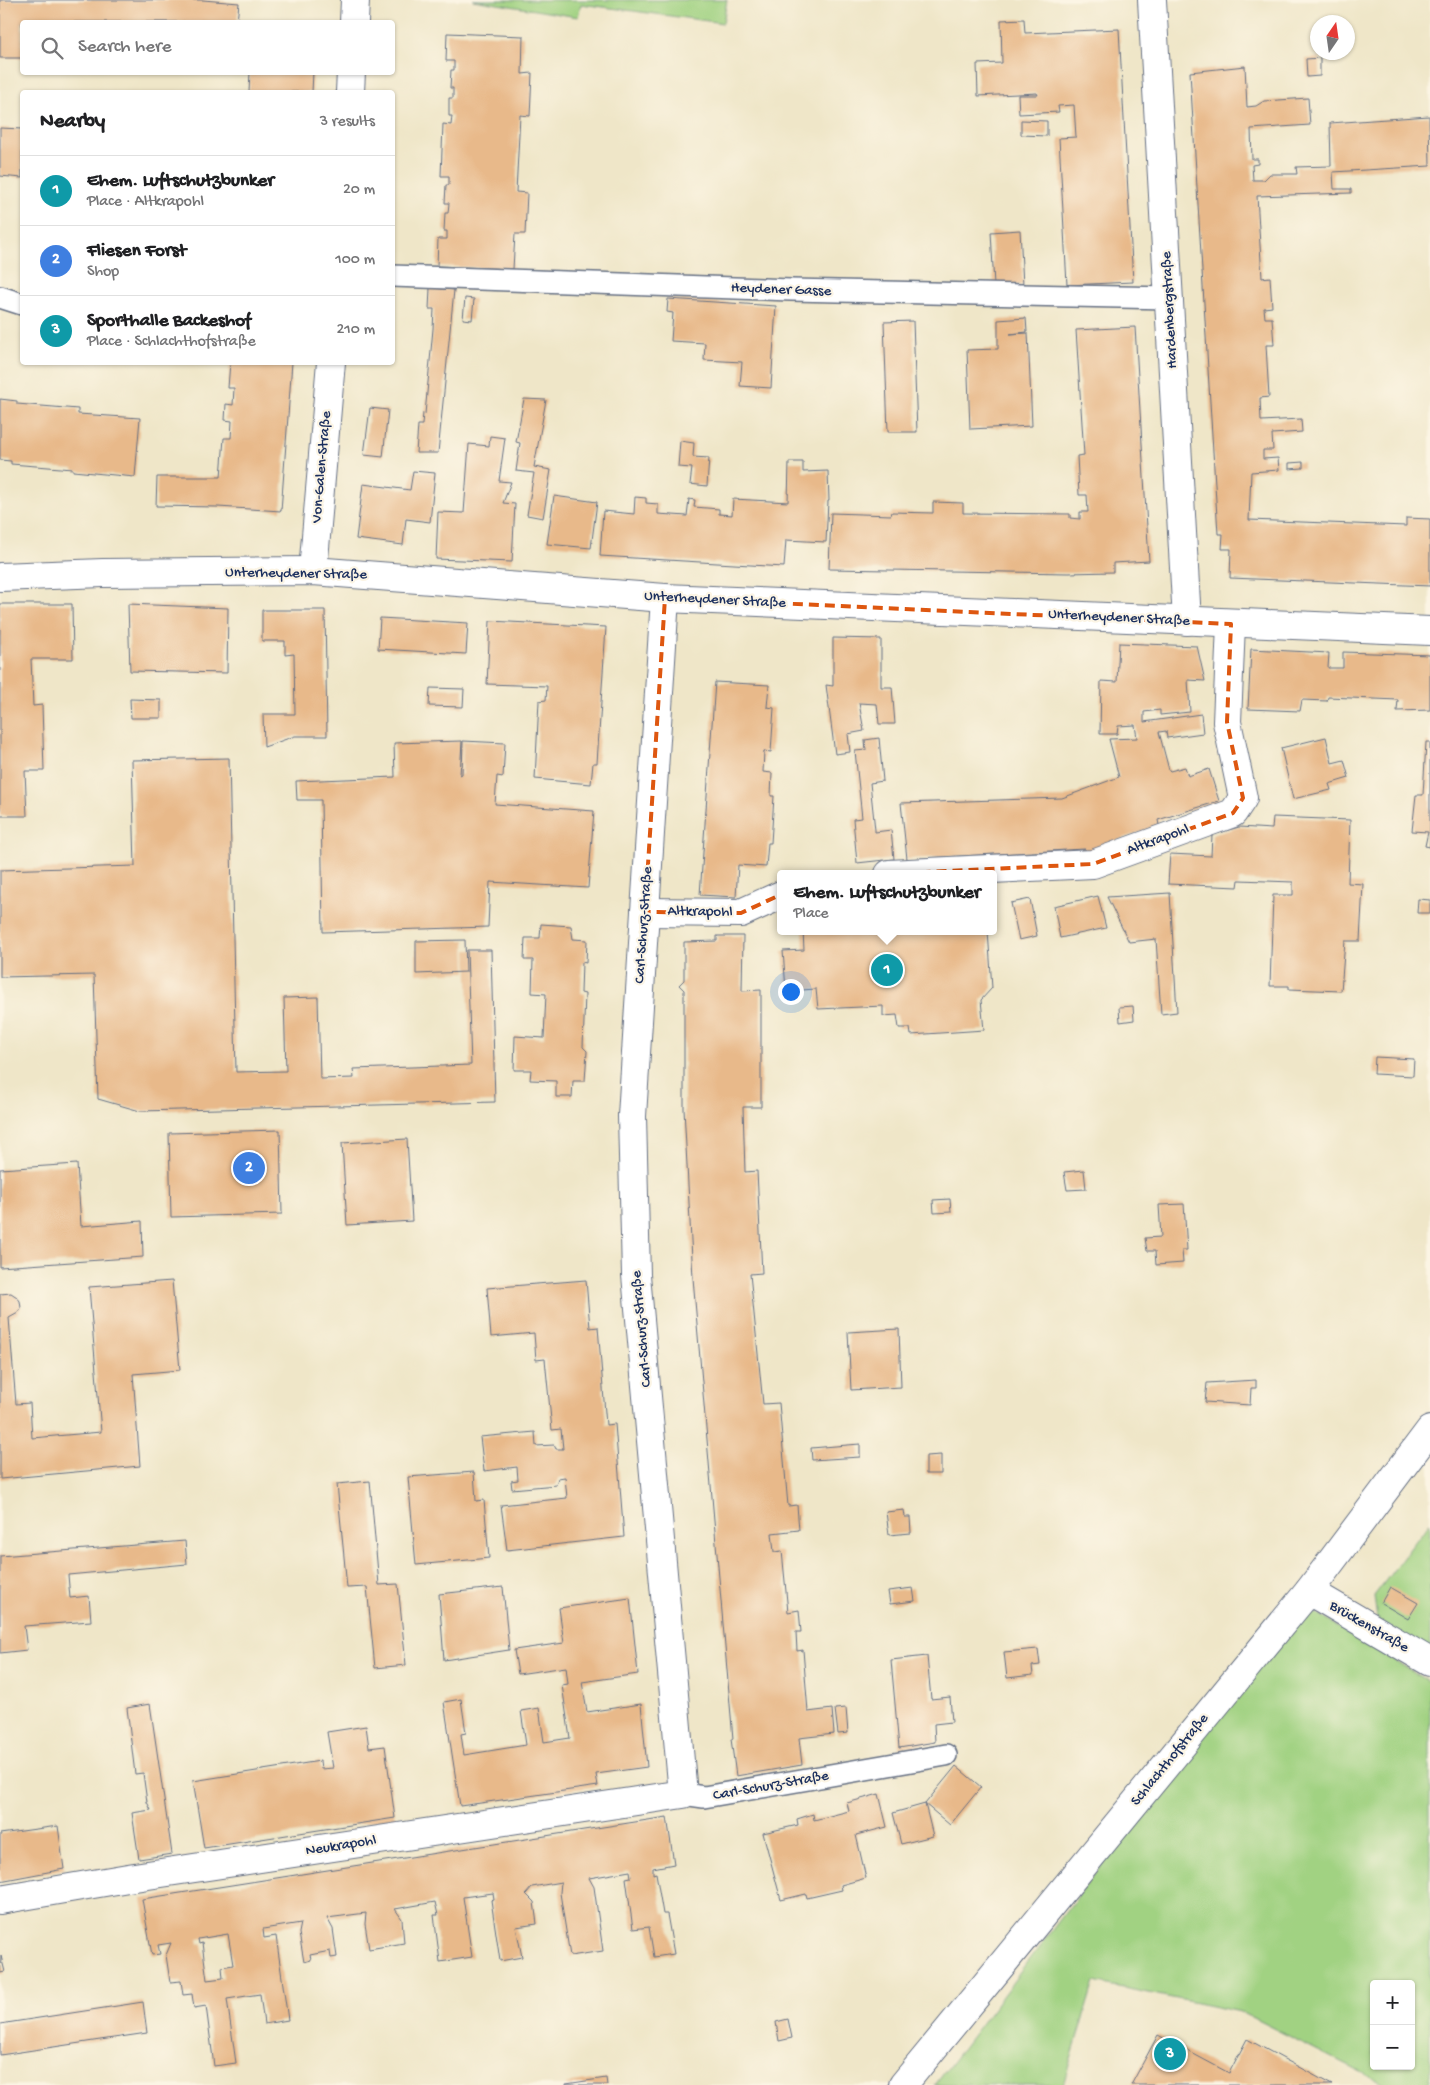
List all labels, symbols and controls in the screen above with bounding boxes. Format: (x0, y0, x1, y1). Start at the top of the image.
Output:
north arrow (1310, 15, 1355, 60)
search box (20, 20, 395, 75)
icon: search (38, 34, 66, 62)
text: Search here (78, 36, 172, 59)
text: Nearby (40, 110, 105, 135)
text: 3 results (320, 113, 375, 132)
text: Ehem. Luftschutzbunker (87, 170, 274, 193)
text: 1 (53, 181, 59, 200)
text: 20 m (343, 181, 375, 200)
text: Place · Altkrapohl (87, 193, 204, 212)
text: Fliesen Forst (87, 240, 186, 263)
text: 2 (52, 251, 60, 270)
text: 100 m (335, 251, 375, 270)
street label: Hardenbergstraße (1158, 251, 1182, 369)
text: Shop (87, 263, 119, 282)
street label: Heydener Gasse (730, 279, 832, 301)
text: Sporthalle Backeshof (87, 310, 251, 333)
text: 3 (52, 321, 60, 340)
text: 210 m (336, 321, 375, 340)
text: Place · Schlachthofstraße (87, 333, 256, 352)
street label: Von-Galen-Straße (308, 410, 336, 525)
street label: Unterheydener Straße (225, 564, 367, 584)
street label: Unterheydener Straße (644, 587, 787, 613)
street label: Unterheydener Straße (1048, 605, 1191, 631)
street label: Altkrapohl (1124, 820, 1192, 860)
street label: Carl-Schurz-Straße (631, 866, 657, 984)
popup (777, 870, 997, 935)
text: Ehem. Luftschutzbunker (794, 882, 980, 905)
street label: Altkrapohl (667, 902, 733, 922)
text: Place (794, 905, 828, 924)
pin: 1 (871, 951, 903, 989)
your location (778, 979, 804, 1005)
pin: 2 (233, 1149, 265, 1187)
street label: Carl-Schurz-Straße (628, 1270, 656, 1388)
street label: Brückenstraße (1325, 1596, 1412, 1657)
street label: Schlachthofstraße (1127, 1710, 1213, 1810)
street label: Carl-Schurz-Straße (712, 1767, 830, 1805)
street label: Neukrapohl (304, 1832, 378, 1860)
map controls (1370, 1980, 1415, 2070)
button: + (1370, 1980, 1415, 2025)
button: − (1370, 2025, 1415, 2070)
pin: 3 (1154, 2035, 1186, 2073)

